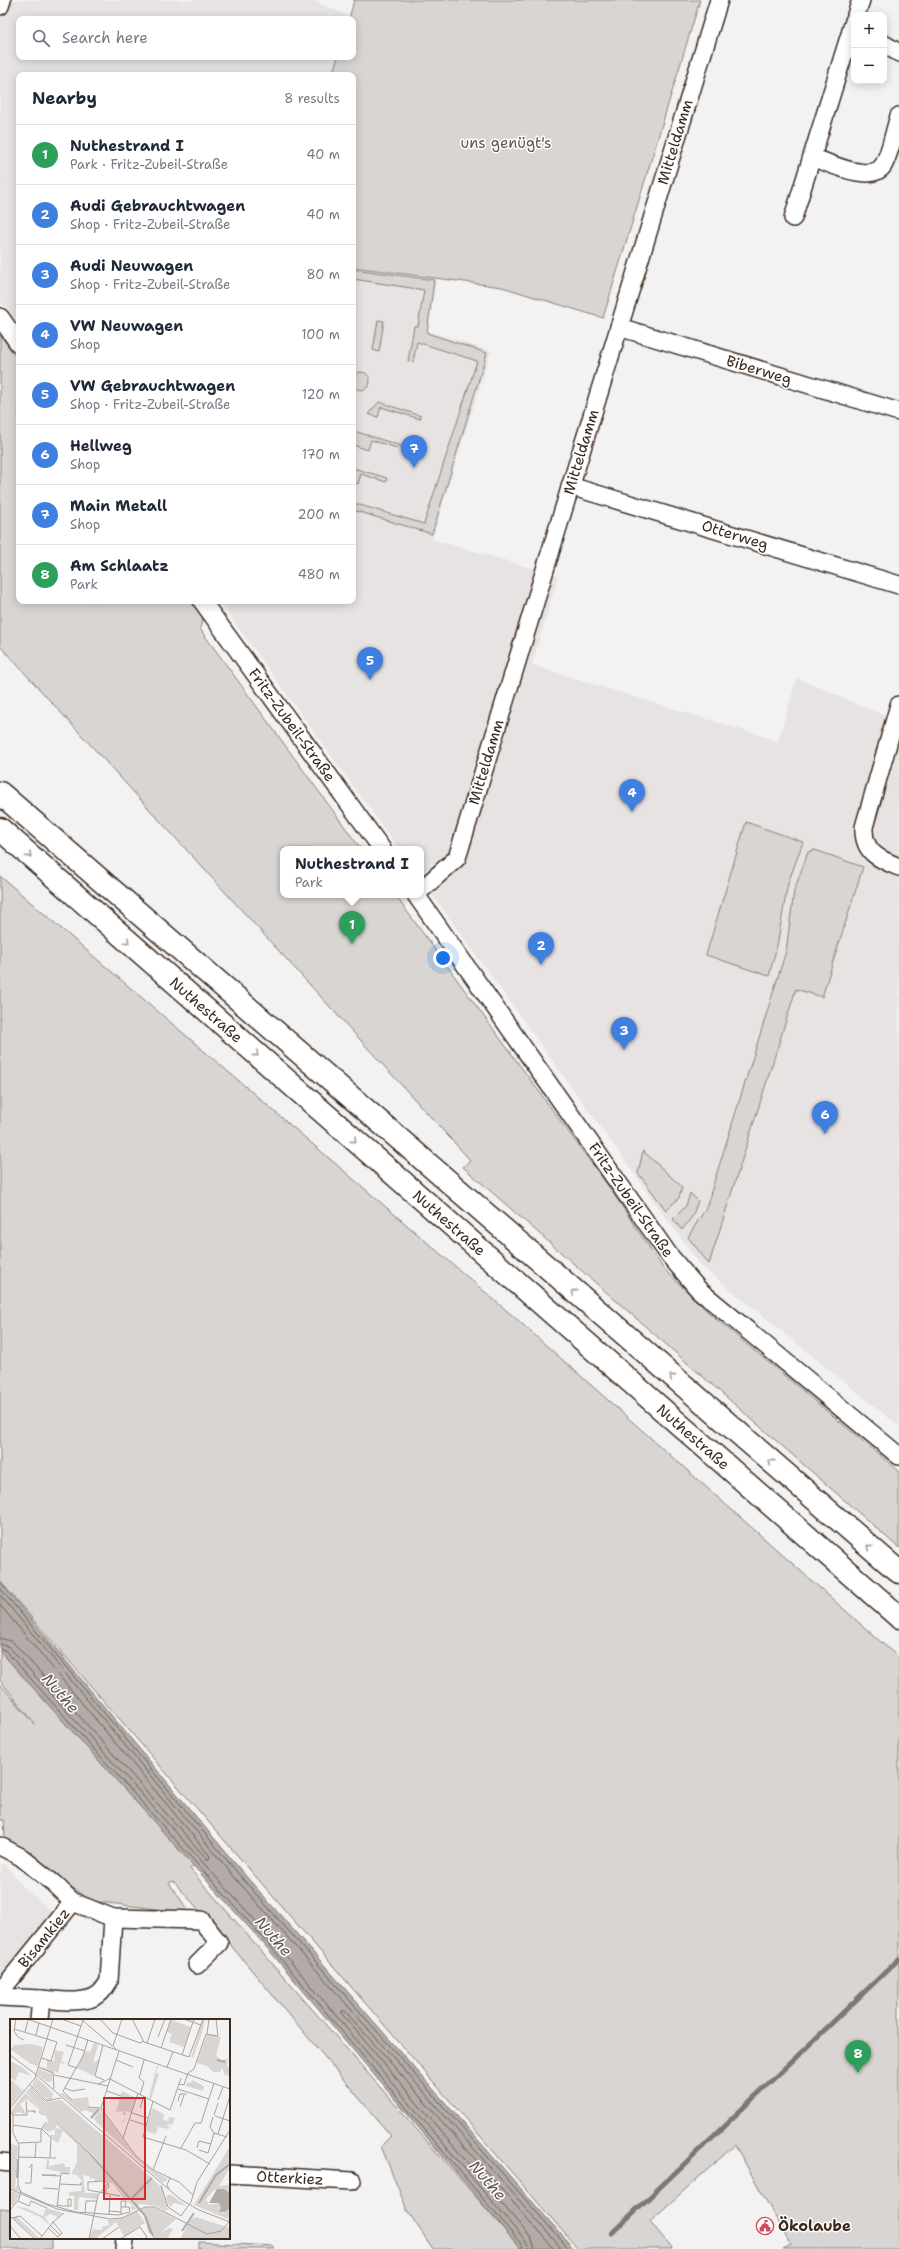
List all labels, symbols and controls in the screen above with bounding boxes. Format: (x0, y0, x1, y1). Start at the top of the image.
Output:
map controls (851, 12, 887, 84)
button: + (851, 12, 887, 48)
search box (16, 16, 356, 60)
icon: search (30, 27, 52, 49)
text: Search here (62, 28, 148, 48)
button: − (851, 48, 887, 84)
text: Nearby (32, 87, 97, 109)
text: 8 results (284, 90, 340, 107)
street label: Mitteldamm (653, 97, 697, 187)
park label: uns genügt's (461, 133, 551, 153)
text: Nuthestrand I (70, 136, 184, 156)
text: 1 (42, 146, 48, 163)
text: 40 m (306, 146, 340, 163)
text: Park · Fritz-Zubeil-Straße (70, 156, 228, 173)
text: Audi Gebrauchtwagen (70, 196, 245, 216)
text: 2 (40, 206, 50, 223)
text: 40 m (306, 206, 340, 223)
text: Shop · Fritz-Zubeil-Straße (70, 216, 230, 233)
text: Audi Neuwagen (70, 256, 193, 276)
text: 3 (40, 266, 50, 283)
text: 80 m (306, 266, 340, 283)
text: Shop · Fritz-Zubeil-Straße (70, 276, 230, 293)
text: VW Neuwagen (70, 316, 183, 336)
text: 4 (40, 326, 50, 343)
text: 100 m (301, 326, 340, 343)
text: Shop (70, 336, 100, 353)
street label: Biberweg (724, 351, 794, 389)
text: VW Gebrauchtwagen (70, 376, 235, 396)
text: 5 (41, 386, 49, 403)
text: 120 m (302, 386, 340, 403)
text: Shop · Fritz-Zubeil-Straße (70, 396, 230, 413)
street label: Mitteldamm (559, 407, 603, 497)
pin: 7 (401, 435, 427, 468)
text: Hellweg (70, 436, 132, 456)
text: 6 (40, 446, 50, 463)
text: 170 m (302, 446, 340, 463)
text: Shop (70, 456, 100, 473)
text: Main Metall (70, 496, 167, 516)
text: 7 (40, 506, 50, 523)
text: 200 m (298, 506, 340, 523)
street label: Otterweg (699, 515, 771, 555)
text: Shop (70, 516, 100, 533)
text: Am Schlaatz (70, 556, 169, 576)
text: 8 (40, 566, 50, 583)
text: 480 m (298, 566, 340, 583)
text: Park (70, 576, 98, 593)
pin: 5 (357, 647, 383, 680)
street label: Fritz-Zubeil-Straße (244, 664, 340, 786)
street label: Mitteldamm (464, 717, 508, 807)
pin: 4 (619, 779, 645, 812)
popup (280, 846, 424, 898)
one-way arrow (25, 851, 32, 858)
text: Nuthestrand I (295, 854, 409, 874)
text: Park (295, 874, 323, 891)
pin: 1 (339, 911, 365, 944)
pin: 2 (528, 932, 554, 965)
one-way arrow (122, 936, 130, 944)
your location (433, 948, 453, 968)
street label: Nuthestraße (165, 973, 247, 1047)
pin: 3 (611, 1017, 637, 1050)
one-way arrow (252, 1050, 259, 1057)
pin: 6 (812, 1101, 838, 1134)
one-way arrow (349, 1135, 357, 1143)
street label: Fritz-Zubeil-Straße (584, 1139, 678, 1261)
street label: Nuthestraße (408, 1186, 490, 1260)
one-way arrow (571, 1289, 579, 1297)
one-way arrow (669, 1375, 677, 1382)
street label: Nuthestraße (652, 1400, 734, 1474)
one-way arrow (768, 1460, 775, 1467)
one-way arrow (867, 1544, 874, 1551)
water label: Nuthe (37, 1669, 84, 1718)
street label: Bisamkiez (14, 1904, 74, 1972)
water label: Nuthe (250, 1912, 297, 1961)
inset map (10, 2019, 230, 2239)
pin: 8 (845, 2040, 871, 2073)
water label: Nuthe (464, 2156, 511, 2205)
street label: Otterkiez (256, 2166, 324, 2190)
public building icon: Ökolaube (755, 2216, 775, 2236)
place label: Ökolaube (778, 2216, 851, 2236)

